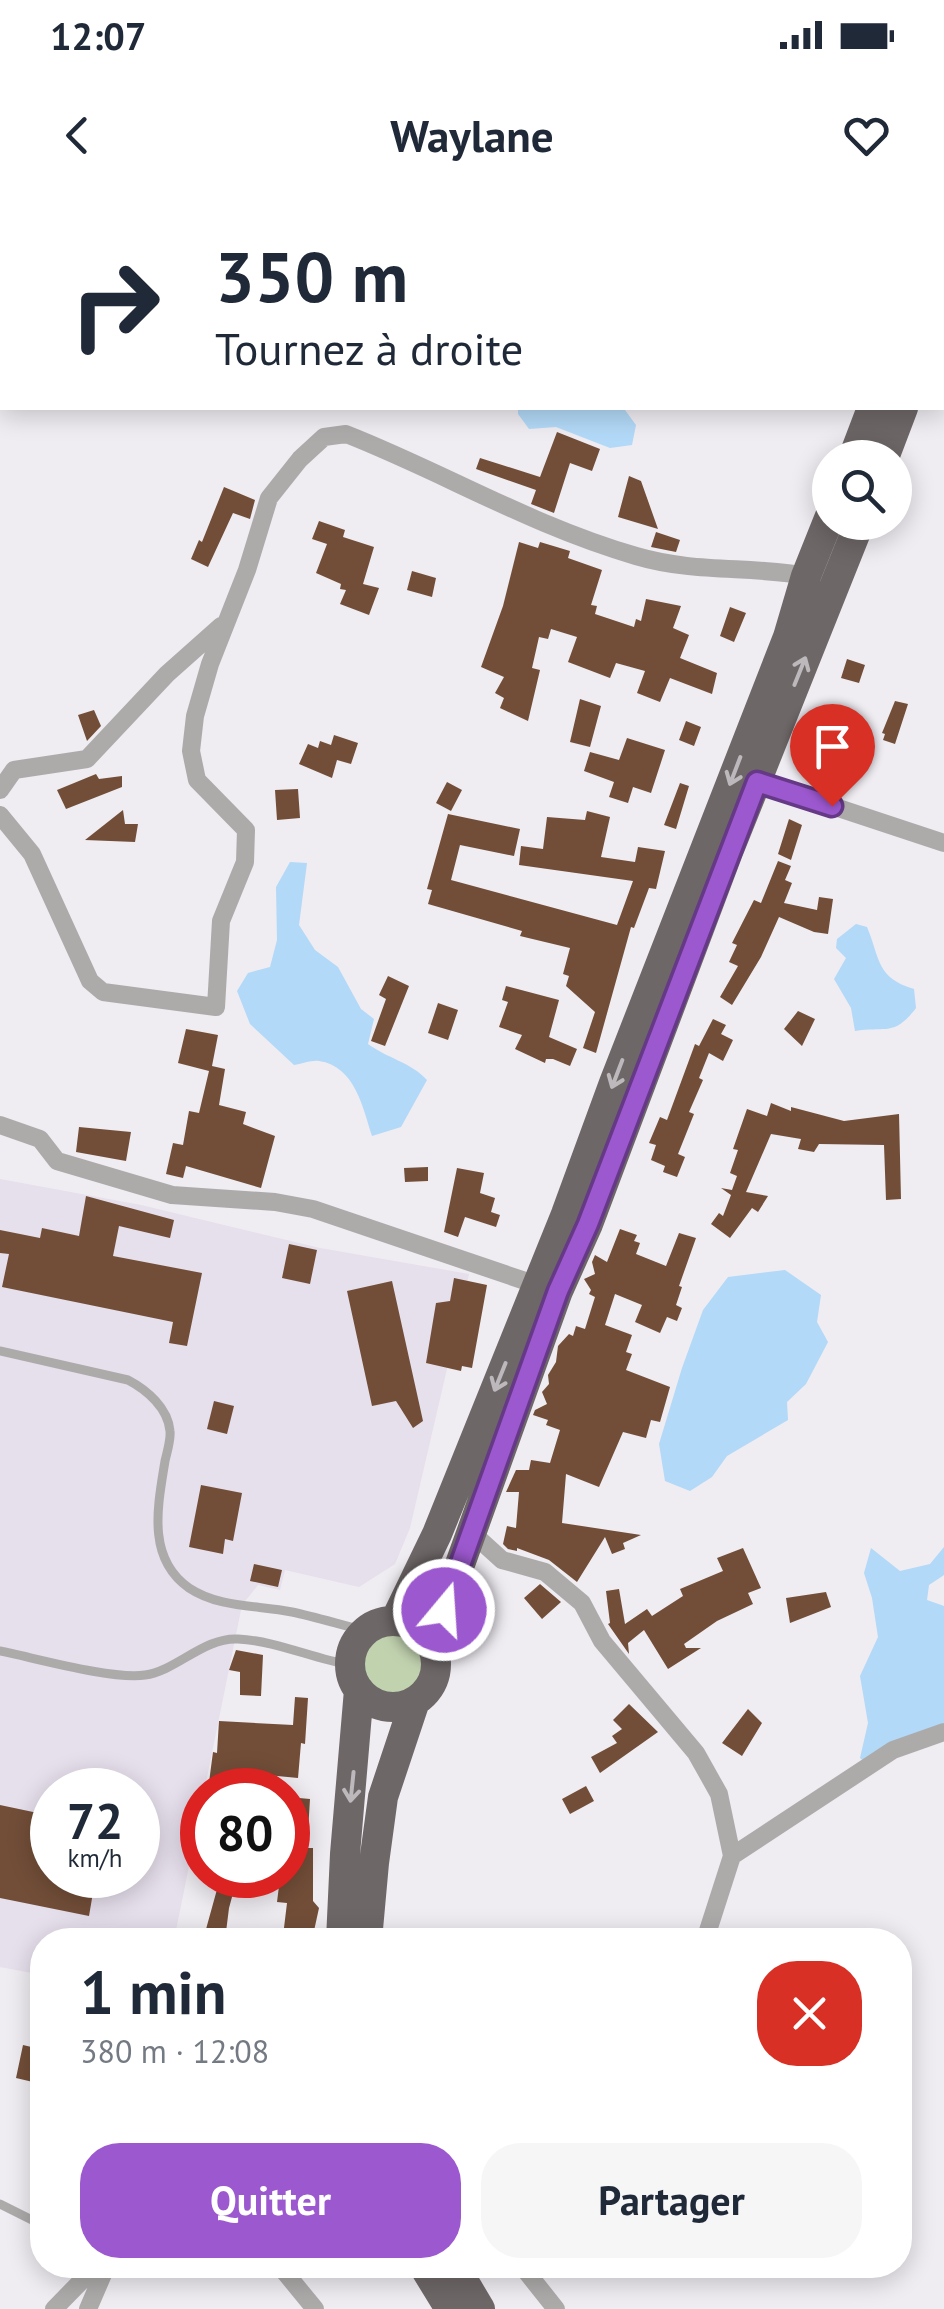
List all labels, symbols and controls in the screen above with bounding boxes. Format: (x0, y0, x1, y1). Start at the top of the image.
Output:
text: 12:07 (50, 11, 146, 60)
text: Waylane (390, 106, 554, 164)
icon: back (50, 108, 105, 163)
icon: heart (839, 108, 894, 163)
text: 350 m (215, 231, 408, 321)
icon: right (50, 240, 180, 370)
text: Tournez à droite (215, 319, 523, 377)
map controls (812, 440, 912, 540)
button: search (812, 440, 912, 540)
one-way arrow (793, 656, 811, 686)
pin (790, 704, 875, 807)
icon: arrive (805, 719, 860, 774)
one-way arrow (724, 756, 742, 786)
one-way arrow (607, 1059, 625, 1089)
one-way arrow (490, 1362, 508, 1392)
position arrow (392, 1558, 496, 1662)
speed limit sign: 80 (180, 1768, 310, 1898)
one-way arrow (342, 1771, 361, 1803)
text: 72 (67, 1788, 123, 1853)
text: km/h (68, 1842, 122, 1874)
text: 1 min (80, 1953, 226, 2031)
button: close (757, 1961, 862, 2066)
text: 380 m · 12:08 (80, 2030, 269, 2072)
button: Quitter (80, 2143, 461, 2258)
button: Partager (481, 2143, 862, 2258)

